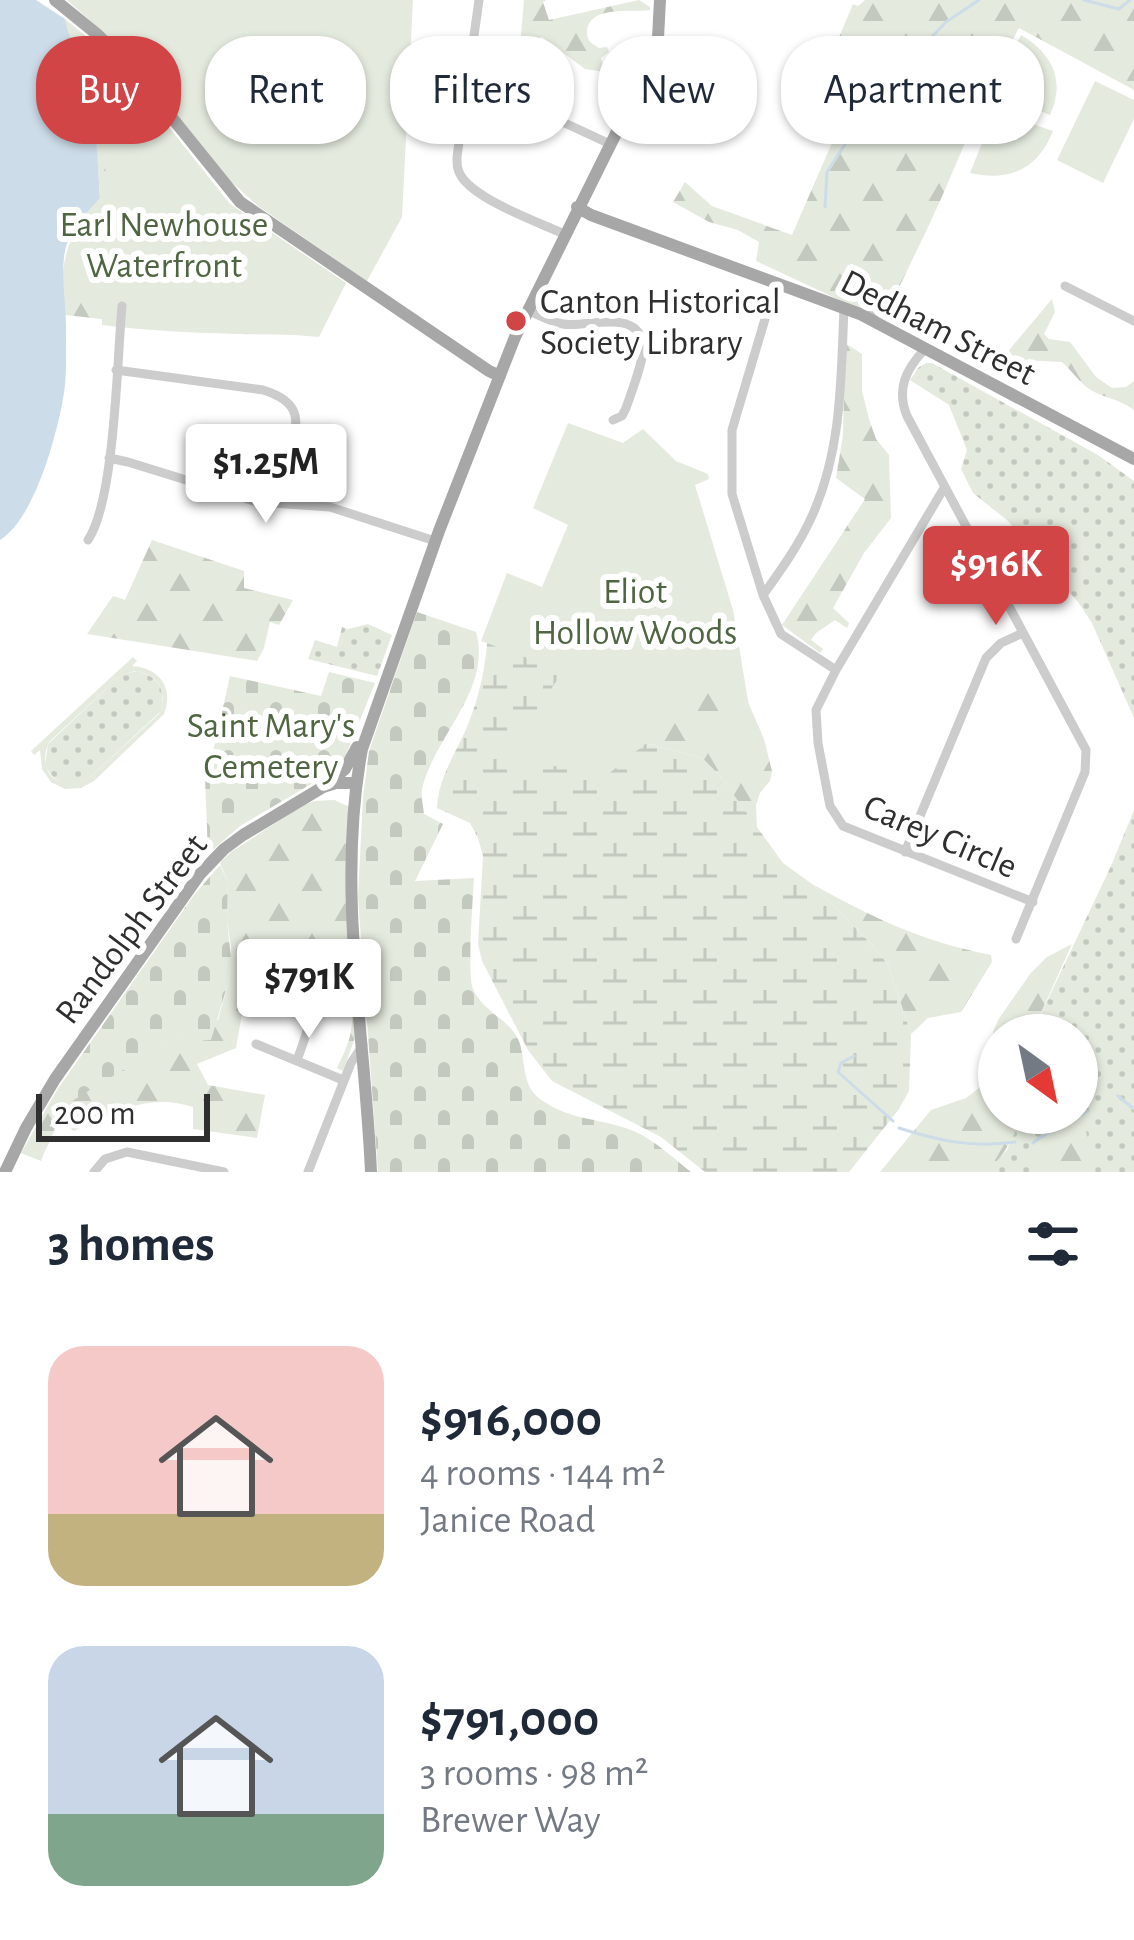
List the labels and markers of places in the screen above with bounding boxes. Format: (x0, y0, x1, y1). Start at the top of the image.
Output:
place label: Canton Historical Society Library (540, 284, 781, 361)
marker: Canton Historical Society Library (503, 308, 529, 334)
pin: $1.25M (168, 424, 364, 526)
pin: $916K (912, 526, 1080, 628)
pin: $791K (225, 939, 393, 1041)

